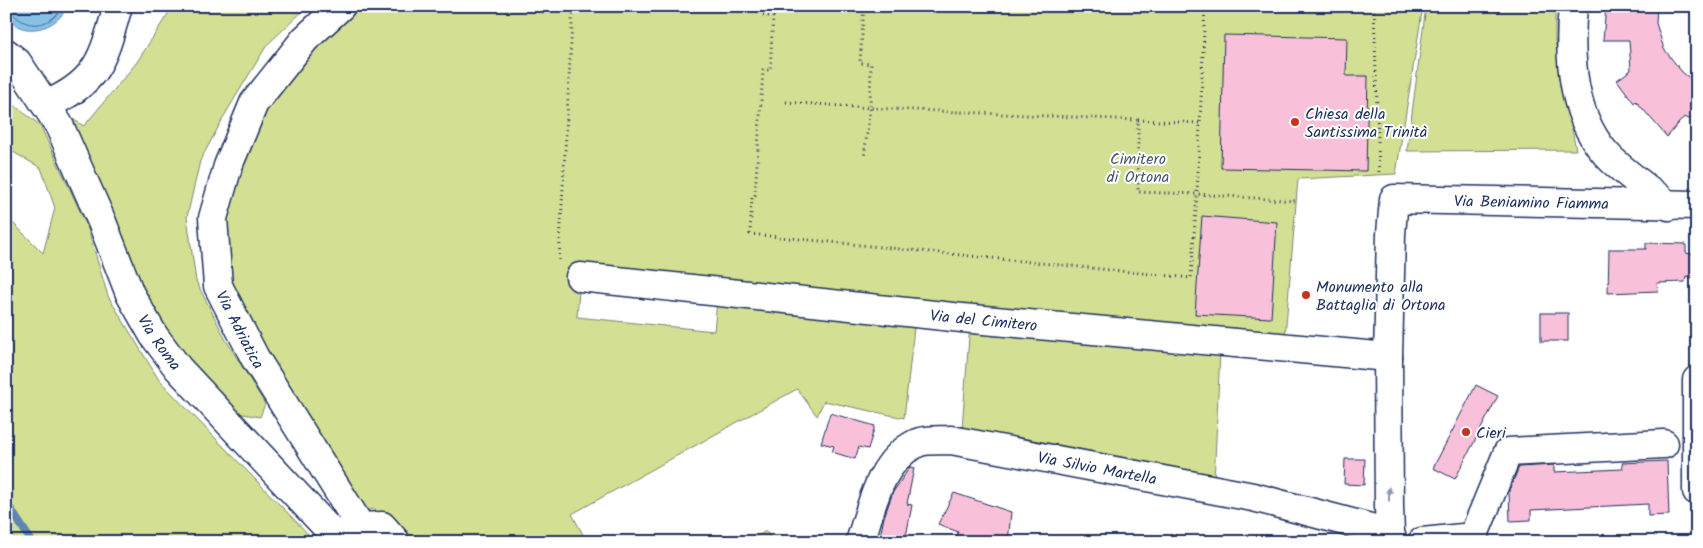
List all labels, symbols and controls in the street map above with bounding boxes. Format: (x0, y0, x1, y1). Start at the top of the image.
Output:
place label: Chiesa della Santissima Trinità (1305, 102, 1427, 145)
marker: Chiesa della Santissima Trinità (1289, 116, 1301, 128)
park label: Cimitero di Ortona (1107, 147, 1169, 190)
street label: Via Beniamino Fiamma (1454, 189, 1609, 217)
place label: Monumento alla Battaglia di Ortona (1316, 275, 1446, 318)
street label: Via Adriatica (208, 287, 270, 374)
marker: Monumento alla Battaglia di Ortona (1300, 289, 1312, 301)
street label: Via del Cimitero (929, 304, 1038, 339)
street label: Via Roma (130, 310, 187, 376)
place label: Cieri (1476, 421, 1507, 446)
marker: Cieri (1460, 426, 1472, 438)
street label: Via Silvio Martella (1035, 446, 1159, 493)
one-way arrow (1385, 485, 1393, 501)

